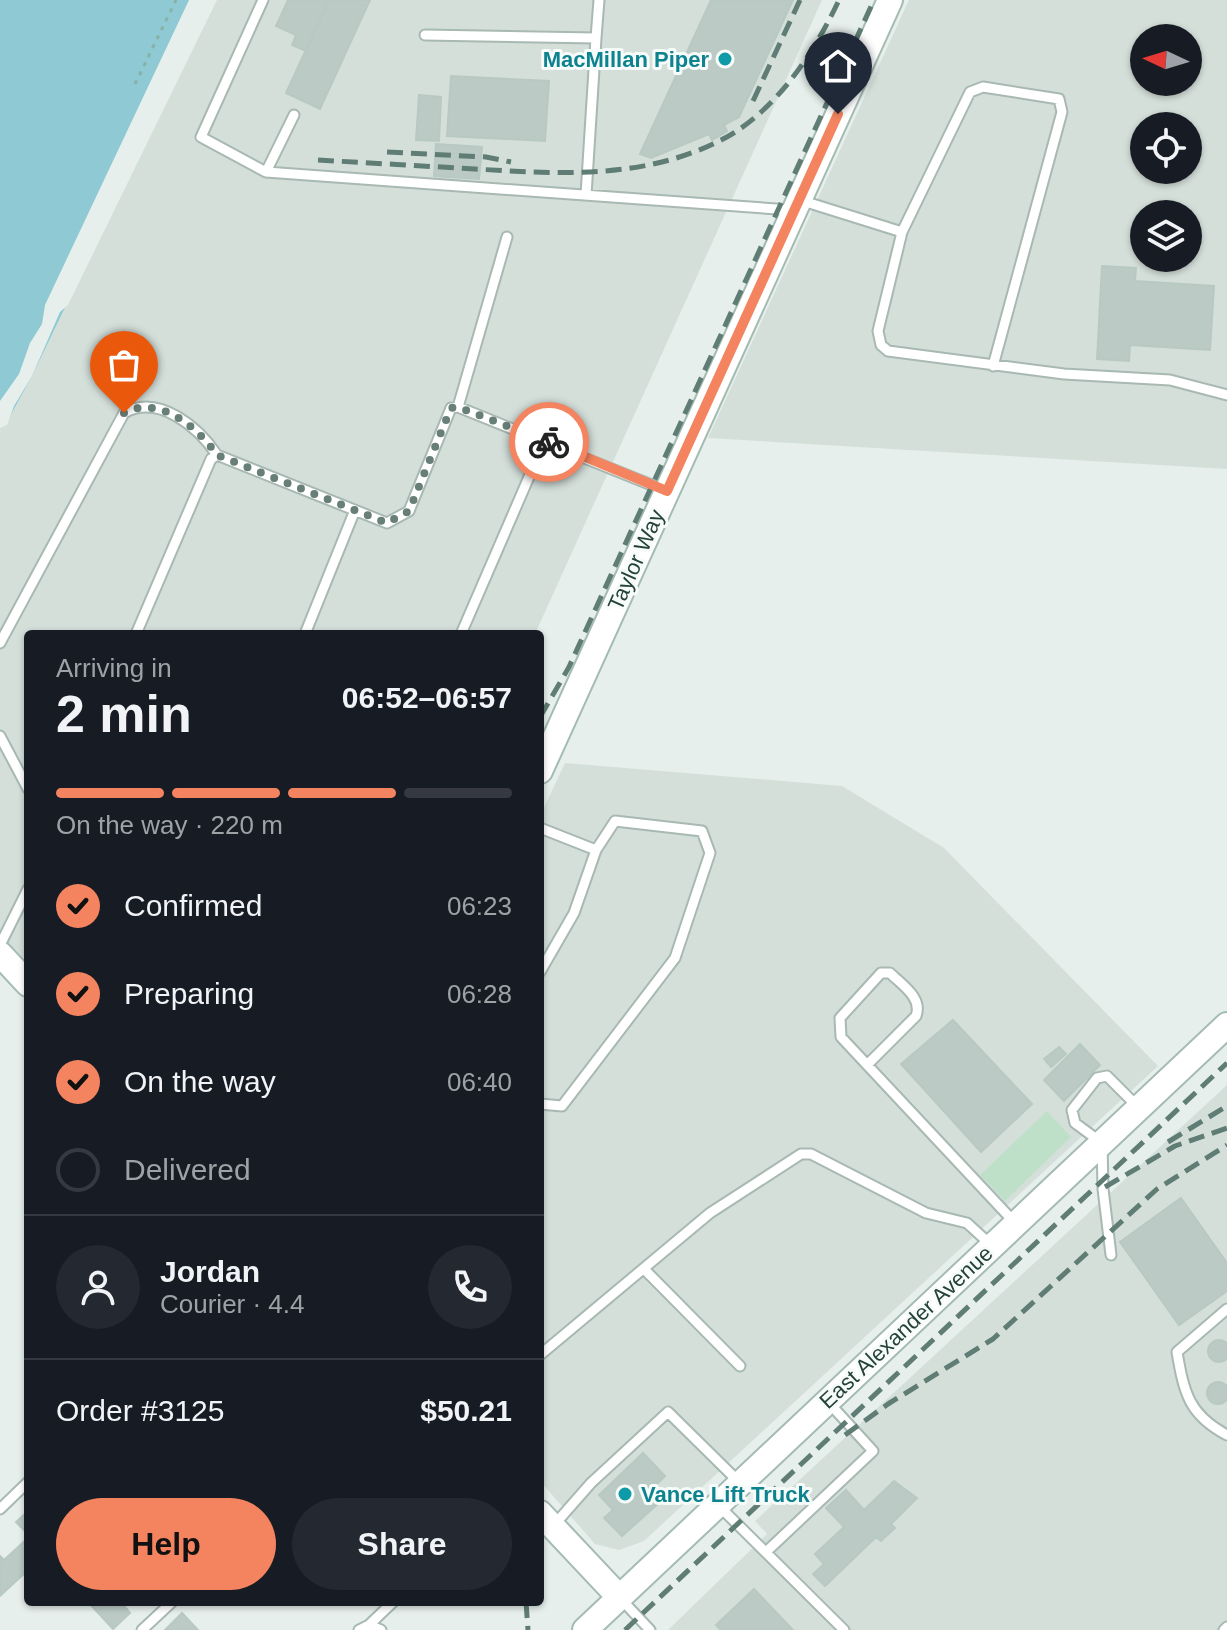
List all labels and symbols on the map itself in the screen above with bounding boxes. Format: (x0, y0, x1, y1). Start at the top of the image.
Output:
north arrow (1130, 24, 1202, 96)
pin (804, 32, 872, 114)
place label: MacMillan Piper (543, 47, 709, 72)
marker: MacMillan Piper (716, 50, 734, 68)
pin (90, 331, 158, 413)
courier (509, 402, 589, 482)
street label: Taylor Way (603, 506, 669, 614)
street label: East Alexander Avenue (814, 1240, 998, 1414)
place label: Vance Lift Truck (641, 1482, 810, 1507)
marker: Vance Lift Truck (616, 1485, 634, 1503)

